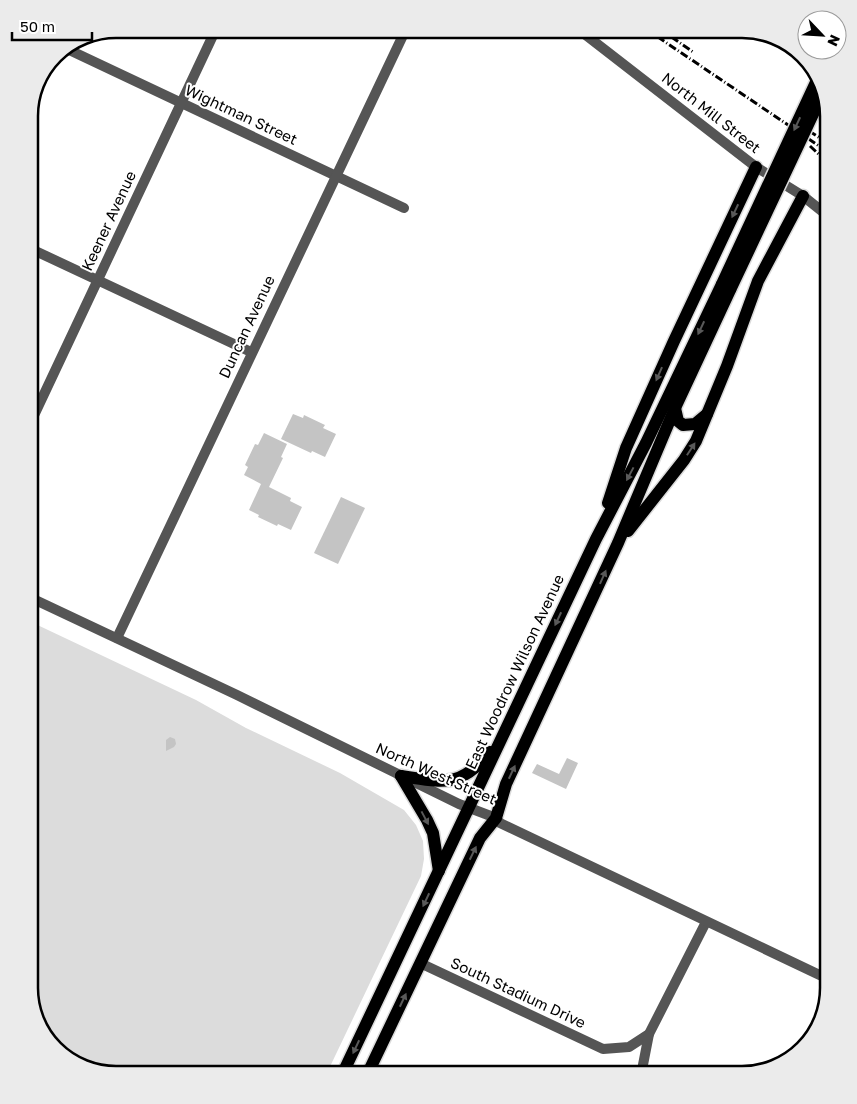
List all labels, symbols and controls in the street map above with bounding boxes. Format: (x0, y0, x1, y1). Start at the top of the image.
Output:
scale bar (12, 10, 92, 42)
north arrow (797, 10, 847, 60)
text: 50 m (20, 17, 55, 35)
text: N (824, 32, 844, 49)
street label: North Mill Street (659, 68, 765, 156)
street label: Wightman Street (182, 80, 300, 148)
one-way arrow (792, 117, 800, 131)
street label: Keener Avenue (77, 168, 139, 273)
one-way arrow (731, 204, 739, 218)
street label: Duncan Avenue (214, 272, 278, 381)
one-way arrow (697, 321, 705, 335)
one-way arrow (655, 367, 663, 381)
one-way arrow (686, 443, 695, 456)
one-way arrow (626, 466, 634, 481)
one-way arrow (599, 570, 607, 584)
street label: East Woodrow Wilson Avenue (461, 571, 567, 772)
one-way arrow (553, 612, 561, 626)
street label: North West Street (373, 738, 500, 808)
one-way arrow (508, 764, 516, 779)
one-way arrow (421, 811, 430, 825)
one-way arrow (469, 846, 477, 860)
one-way arrow (421, 893, 429, 907)
street label: South Stadium Drive (448, 953, 589, 1031)
one-way arrow (400, 993, 408, 1007)
one-way arrow (351, 1040, 359, 1054)

